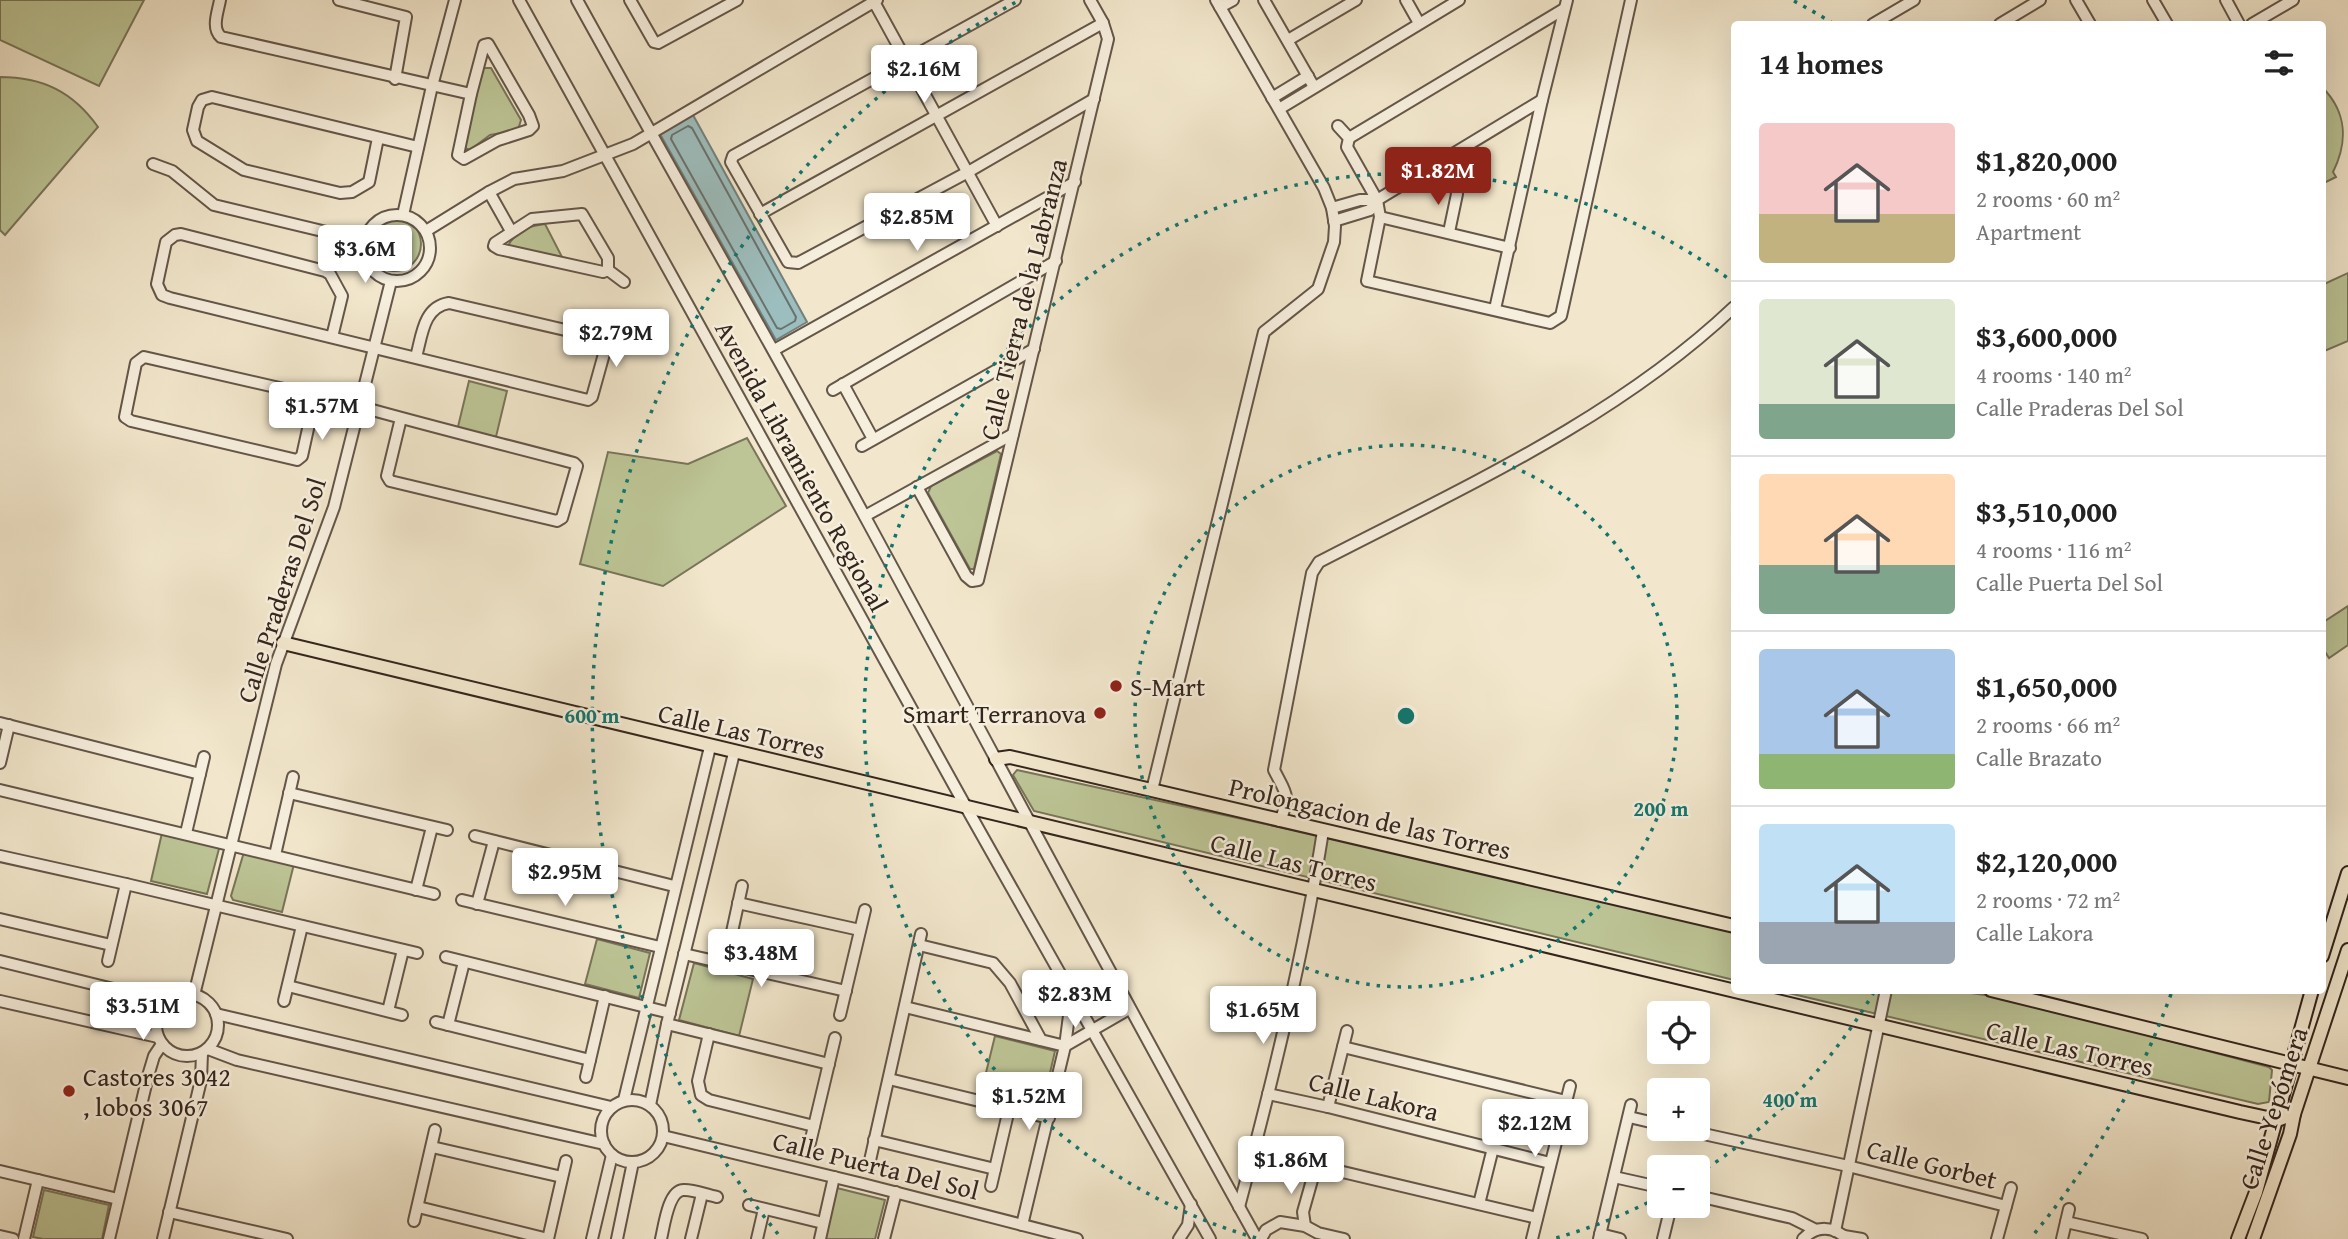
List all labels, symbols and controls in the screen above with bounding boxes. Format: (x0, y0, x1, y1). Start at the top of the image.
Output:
text: 14 homes (1759, 41, 1884, 85)
icon: filters (2260, 44, 2298, 82)
pin: $2.16M (867, 46, 981, 105)
text: $2.16M (887, 51, 961, 84)
text: $1,820,000 (1976, 138, 2117, 182)
pin: $1.82M (1381, 148, 1495, 207)
icon: home (1815, 151, 1899, 235)
text: $1.82M (1401, 153, 1475, 186)
street label: Calle Tierra de la Labranza (969, 154, 1077, 444)
text: 2 rooms · 60 m² (1976, 182, 2120, 215)
pin: $2.85M (860, 194, 974, 253)
text: $2.85M (880, 199, 954, 232)
text: Apartment (1976, 215, 2081, 248)
pin: $3.6M (316, 226, 414, 285)
text: $3.6M (334, 231, 396, 264)
pin: $2.79M (559, 310, 673, 369)
street label: Avenida Libramiento Regional (706, 313, 898, 619)
text: $3,600,000 (1976, 314, 2117, 358)
text: $2.79M (579, 315, 653, 348)
icon: home (1815, 327, 1899, 411)
text: 4 rooms · 140 m² (1976, 358, 2131, 391)
pin: $1.57M (265, 382, 379, 442)
text: $1.57M (285, 388, 359, 421)
text: Calle Praderas Del Sol (1976, 391, 2184, 424)
street label: Calle Praderas Del Sol (226, 472, 336, 708)
text: $3,510,000 (1976, 489, 2117, 533)
icon: home (1815, 502, 1899, 586)
text: 4 rooms · 116 m² (1976, 533, 2131, 566)
text: Calle Puerta Del Sol (1976, 566, 2163, 599)
text: $1,650,000 (1976, 664, 2117, 708)
place label: S-Mart (1130, 667, 1205, 706)
icon: home (1815, 677, 1899, 761)
marker: S-Mart (1108, 678, 1124, 694)
street label: Calle Las Torres (655, 693, 829, 769)
place label: Smart Terranova (903, 694, 1087, 733)
text: 600 m (564, 700, 620, 731)
centre of rings (1394, 704, 1418, 728)
marker: Smart Terranova (1092, 705, 1108, 721)
text: 2 rooms · 66 m² (1976, 708, 2120, 741)
text: Calle Brazato (1976, 741, 2102, 774)
street label: Prolongacion de las Torres (1225, 767, 1515, 869)
text: 200 m (1633, 793, 1689, 824)
street label: Calle Las Torres (1207, 822, 1381, 902)
text: $2,120,000 (1976, 839, 2117, 883)
pin: $2.95M (508, 848, 622, 908)
icon: home (1815, 852, 1899, 936)
text: $2.95M (528, 854, 602, 887)
text: 2 rooms · 72 m² (1976, 883, 2120, 916)
text: Calle Lakora (1976, 916, 2093, 949)
pin: $3.48M (704, 930, 818, 989)
text: $3.48M (724, 935, 798, 968)
pin: $2.83M (1018, 970, 1132, 1030)
text: $2.83M (1038, 976, 1112, 1009)
pin: $3.51M (86, 982, 200, 1042)
pin: $1.65M (1206, 986, 1320, 1046)
text: $3.51M (106, 988, 180, 1021)
text: $1.65M (1226, 992, 1300, 1025)
map controls (1647, 1001, 1710, 1218)
button: locate (1647, 1001, 1710, 1064)
street label: Calle Las Torres (1983, 1010, 2157, 1086)
street label: Calle Yepómera (2228, 1021, 2318, 1194)
place label: Castores 3042 , lobos 3067 (83, 1057, 231, 1126)
street label: Calle Lakora (1305, 1061, 1444, 1131)
pin: $1.52M (972, 1072, 1086, 1132)
text: $1.52M (992, 1078, 1066, 1111)
button: + (1647, 1078, 1710, 1141)
marker: Castores 3042 , lobos 3067 (61, 1083, 77, 1099)
text: 400 m (1762, 1084, 1818, 1115)
pin: $2.12M (1478, 1100, 1592, 1159)
text: $2.12M (1498, 1105, 1572, 1138)
street label: Calle Puerta Del Sol (769, 1121, 983, 1209)
street label: Calle Gorbet (1863, 1129, 2001, 1199)
pin: $1.86M (1234, 1136, 1348, 1196)
text: $1.86M (1254, 1142, 1328, 1175)
button: − (1647, 1155, 1710, 1218)

